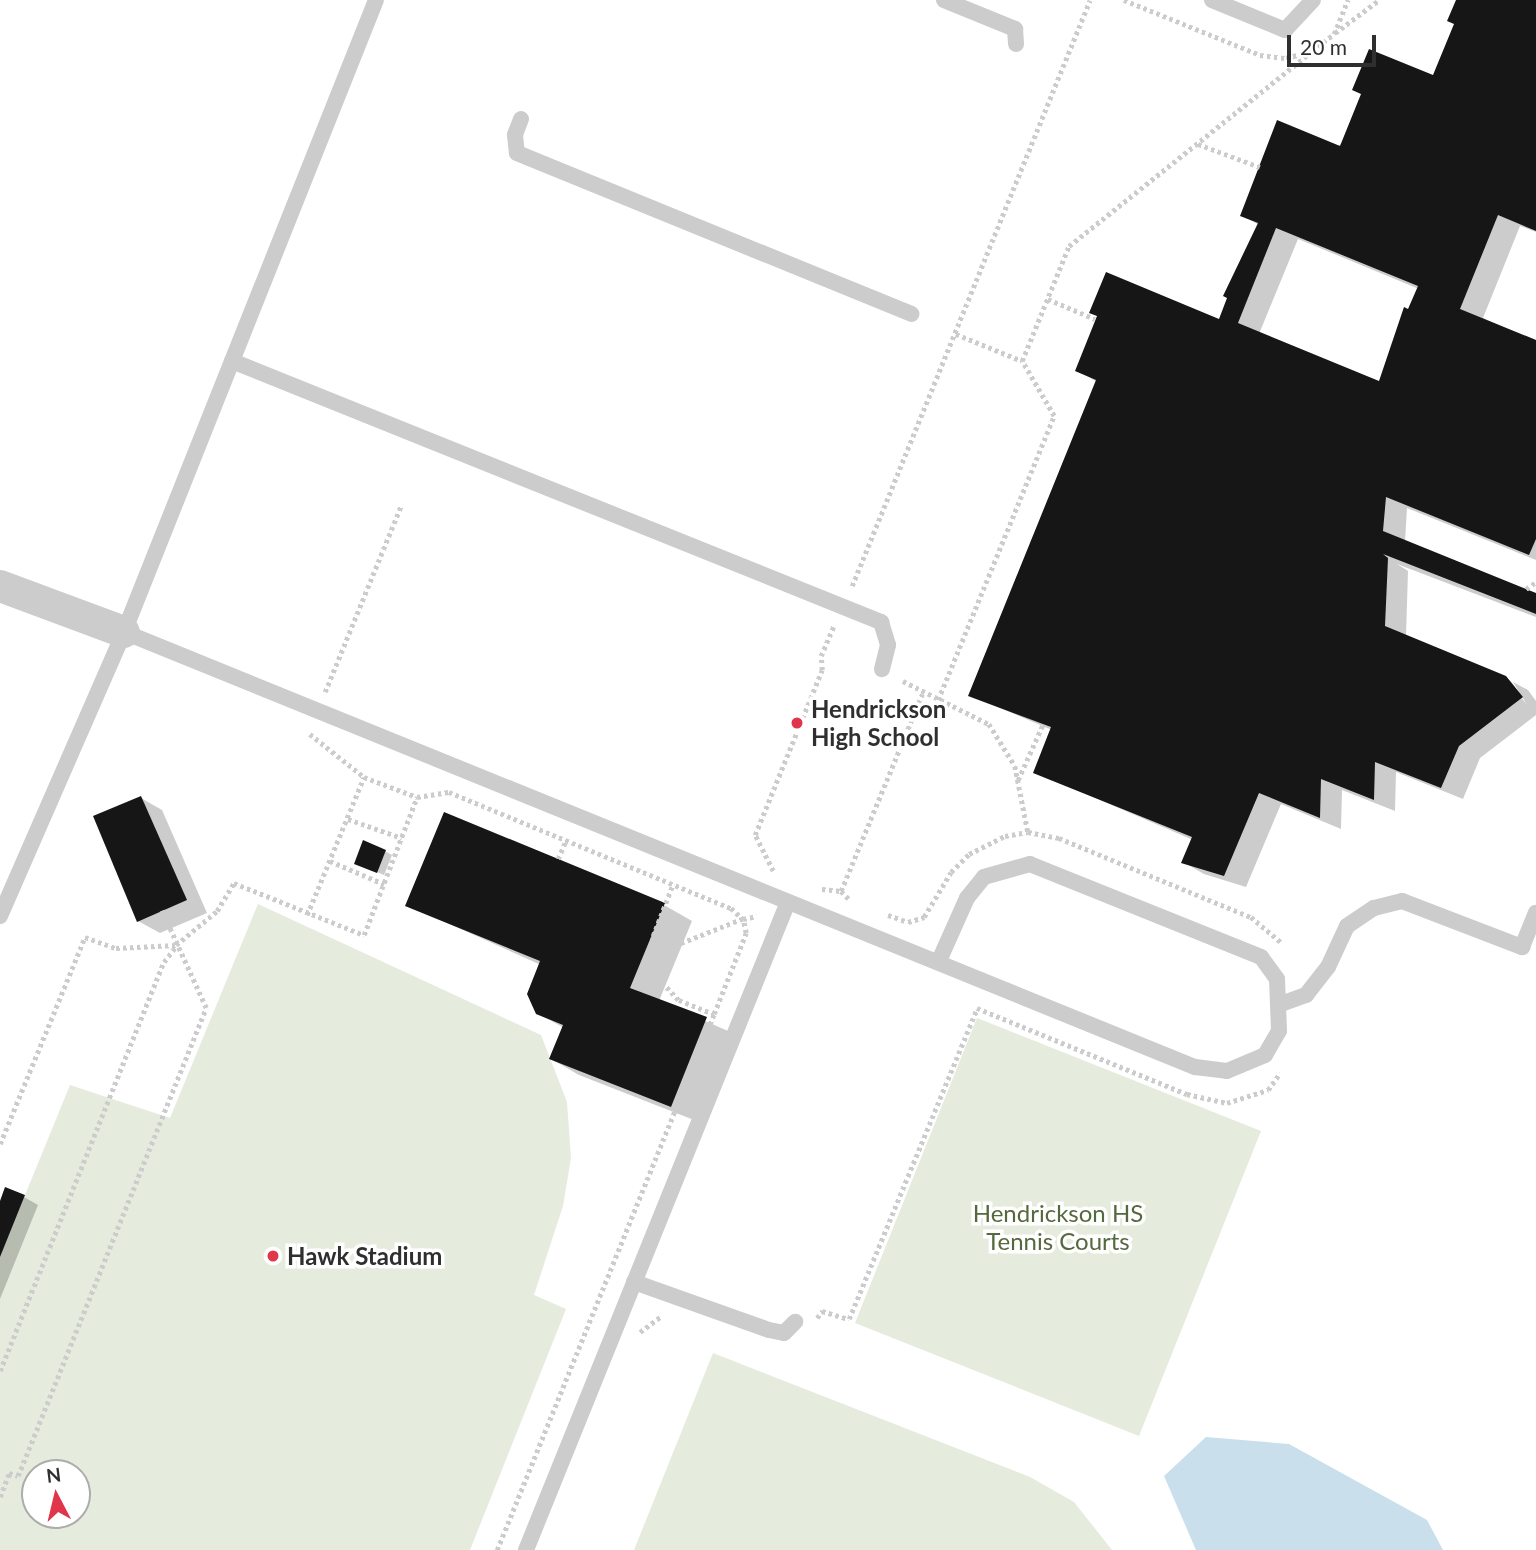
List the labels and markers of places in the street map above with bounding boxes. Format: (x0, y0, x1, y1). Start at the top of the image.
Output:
place label: Hendrickson High School (811, 695, 946, 751)
marker: Hendrickson High School (789, 715, 805, 731)
place label: Hawk Stadium (287, 1242, 442, 1270)
marker: Hawk Stadium (265, 1248, 281, 1264)

